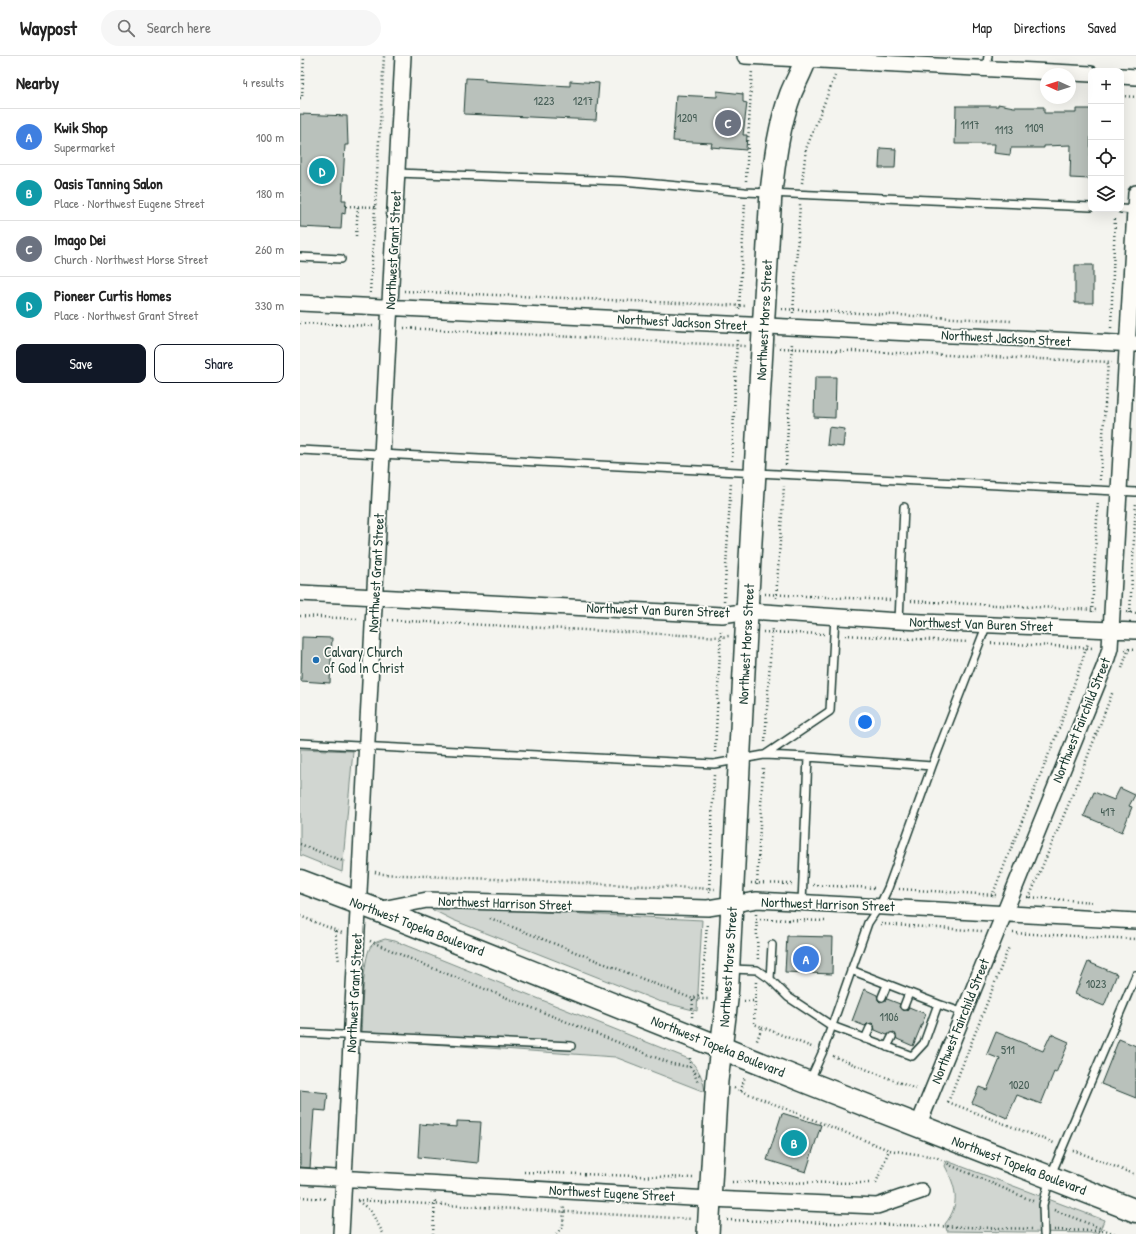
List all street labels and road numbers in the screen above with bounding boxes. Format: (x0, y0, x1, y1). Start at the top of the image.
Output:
street label: Northwest Grant Street (380, 190, 405, 310)
street label: Northwest Morse Street (751, 259, 776, 381)
street label: Northwest Jackson Street (617, 309, 747, 334)
street label: Northwest Jackson Street (941, 325, 1071, 350)
street label: Northwest Grant Street (363, 513, 388, 633)
street label: Northwest Morse Street (733, 583, 758, 705)
street label: Northwest Van Buren Street (586, 598, 730, 622)
street label: Northwest Van Buren Street (909, 612, 1053, 636)
street label: Northwest Fairchild Street (1047, 654, 1114, 785)
street label: Northwest Topeka Boulevard (347, 891, 488, 961)
street label: Northwest Harrison Street (438, 891, 572, 914)
street label: Northwest Harrison Street (761, 892, 895, 915)
street label: Northwest Morse Street (714, 906, 741, 1028)
street label: Northwest Grant Street (341, 933, 366, 1053)
street label: Northwest Fairchild Street (926, 955, 993, 1086)
street label: Northwest Topeka Boulevard (648, 1010, 788, 1082)
street label: Northwest Topeka Boulevard (949, 1130, 1090, 1200)
street label: Northwest Eugene Street (549, 1180, 676, 1206)

